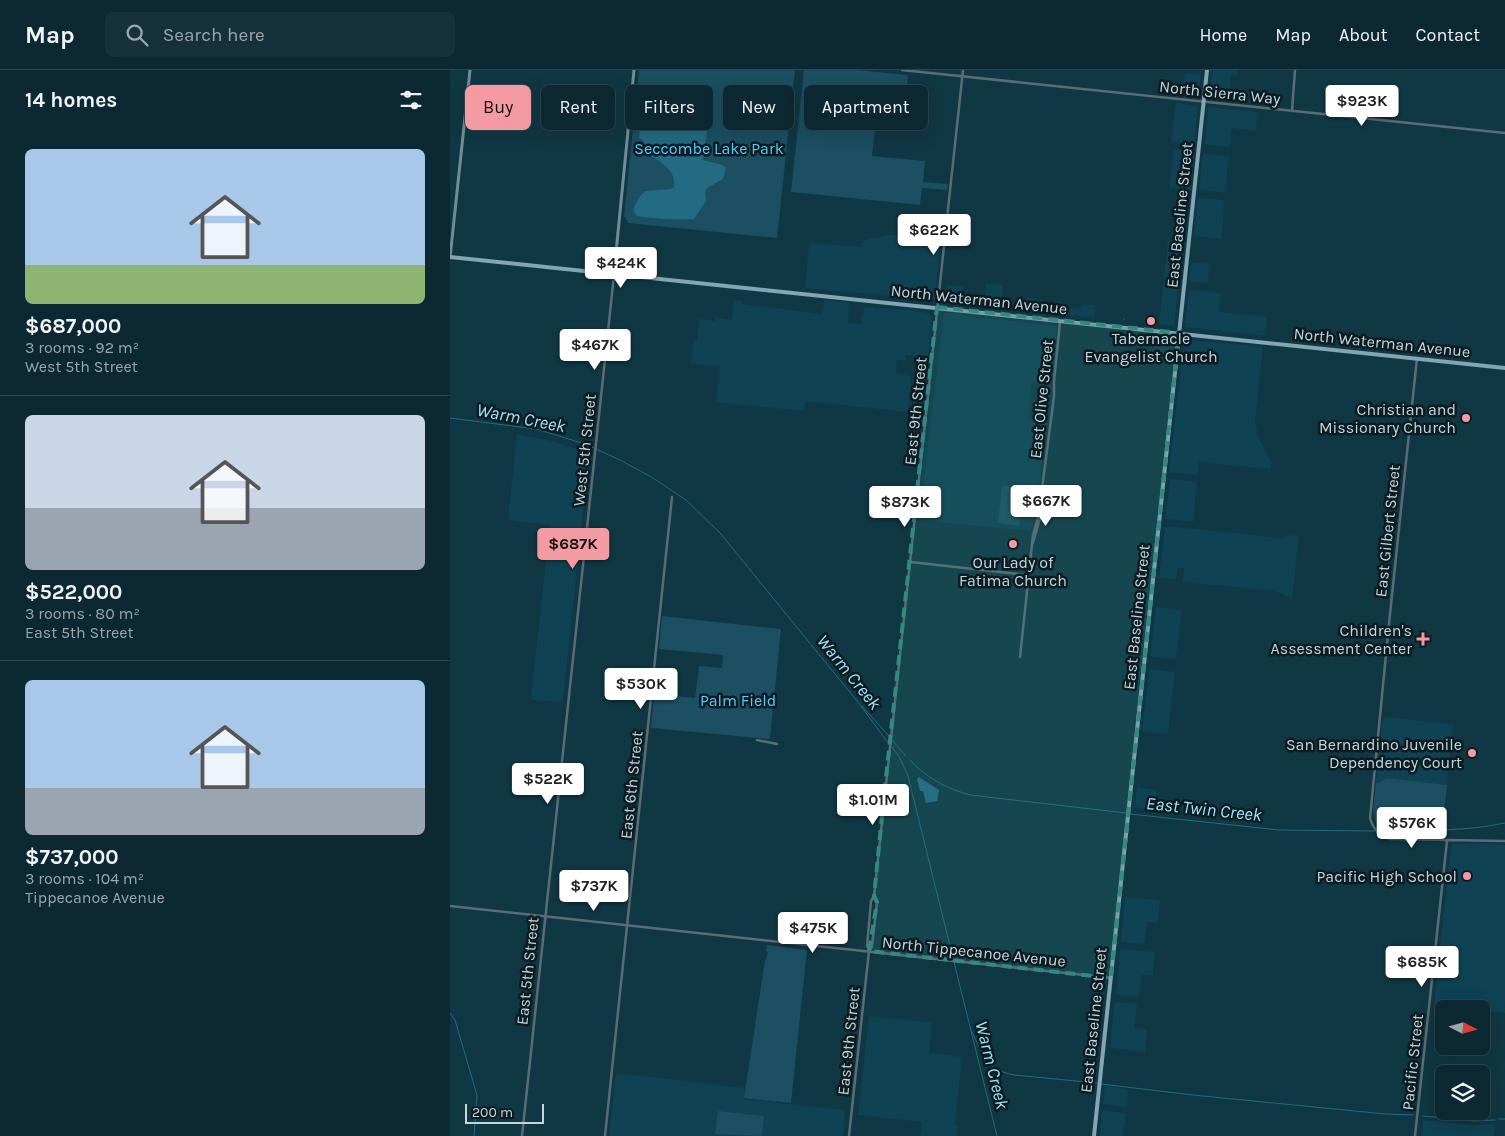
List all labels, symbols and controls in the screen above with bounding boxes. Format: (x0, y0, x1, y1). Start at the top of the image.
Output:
search box (105, 12, 455, 57)
text: Map (25, 21, 75, 49)
icon: search (123, 21, 151, 49)
text: Search here (163, 24, 265, 46)
text: Home (1199, 24, 1247, 46)
text: Map (1275, 24, 1311, 46)
text: About (1339, 24, 1388, 46)
text: Contact (1416, 24, 1480, 46)
street label: North Sierra Way (1158, 77, 1282, 108)
chip: Buy (465, 85, 531, 130)
chip: Rent (541, 85, 615, 130)
chip: Filters (625, 85, 713, 130)
chip: New (723, 85, 794, 130)
chip: Apartment (804, 85, 928, 130)
pin: $923K (1327, 85, 1397, 127)
icon: filters (397, 86, 425, 114)
text: 14 homes (25, 88, 117, 112)
text: $923K (1337, 91, 1387, 110)
park label: Seccombe Lake Park (634, 139, 784, 158)
street label: East Baseline Street (1162, 141, 1197, 289)
icon: home (180, 182, 270, 272)
pin: $622K (899, 214, 969, 256)
text: $622K (909, 220, 959, 239)
pin: $424K (586, 246, 656, 289)
text: $424K (596, 253, 646, 272)
street label: North Waterman Avenue (890, 281, 1068, 318)
text: $687,000 (25, 314, 121, 338)
marker: Tabernacle Evangelist Church (1145, 315, 1157, 327)
street label: North Waterman Avenue (1293, 324, 1471, 361)
pin: $467K (560, 328, 630, 371)
place label: Tabernacle Evangelist Church (1084, 329, 1218, 366)
text: $467K (571, 335, 619, 354)
text: 3 rooms · 92 m² (25, 338, 139, 357)
street label: East Olive Street (1026, 339, 1057, 460)
street label: East 9th Street (900, 356, 931, 466)
text: West 5th Street (25, 357, 138, 376)
street label: West 5th Street (569, 393, 600, 507)
water label: Warm Creek (475, 399, 568, 438)
place label: Christian and Missionary Church (1319, 400, 1456, 437)
marker: Christian and Missionary Church (1460, 412, 1472, 424)
icon: home (180, 447, 270, 537)
street label: East Gilbert Street (1371, 464, 1404, 598)
pin: $667K (1011, 484, 1081, 527)
pin: $873K (870, 486, 940, 528)
text: $667K (1022, 491, 1070, 510)
text: $873K (880, 492, 930, 511)
pin: $687K (538, 528, 608, 570)
text: $687K (548, 534, 598, 553)
marker: Our Lady of Fatima Church (1007, 538, 1019, 550)
street label: East Baseline Street (1119, 543, 1154, 691)
place label: Our Lady of Fatima Church (959, 553, 1067, 590)
text: $522,000 (25, 580, 122, 604)
text: 3 rooms · 80 m² (25, 604, 140, 623)
place label: Children's Assessment Center (1271, 621, 1412, 658)
text: East 5th Street (25, 623, 133, 642)
water label: Warm Creek (812, 630, 886, 715)
marker: Children's Assessment Center (1416, 632, 1430, 646)
pin: $530K (606, 668, 676, 710)
text: $530K (616, 674, 666, 693)
park label: Palm Field (700, 691, 776, 710)
icon: home (180, 712, 270, 802)
street label: East 6th Street (616, 730, 647, 840)
place label: San Bernardino Juvenile Dependency Court (1286, 735, 1462, 772)
marker: San Bernardino Juvenile Dependency Court (1466, 747, 1478, 759)
pin: $522K (513, 762, 583, 805)
text: $522K (523, 769, 573, 788)
pin: $1.01M (832, 784, 914, 826)
text: $1.01M (848, 790, 898, 809)
water label: East Twin Creek (1145, 792, 1264, 826)
pin: $576K (1377, 806, 1447, 849)
text: $576K (1388, 813, 1436, 832)
text: $737,000 (25, 845, 119, 869)
place label: Pacific High School (1316, 867, 1457, 886)
text: 3 rooms · 104 m² (25, 869, 144, 888)
pin: $737K (559, 870, 629, 912)
marker: Pacific High School (1461, 870, 1473, 882)
text: $737K (570, 876, 618, 895)
text: Tippecanoe Avenue (25, 888, 165, 907)
pin: $475K (778, 912, 848, 954)
street label: East 5th Street (512, 916, 543, 1026)
text: $475K (789, 918, 837, 937)
street label: North Tippecanoe Avenue (881, 932, 1067, 971)
street label: East Baseline Street (1076, 946, 1111, 1094)
pin: $685K (1387, 946, 1457, 988)
text: $685K (1397, 952, 1447, 971)
street label: East 9th Street (833, 986, 864, 1096)
north arrow (1435, 1000, 1490, 1055)
map controls (1435, 1000, 1490, 1120)
street label: Pacific Street (1398, 1013, 1427, 1111)
water label: Warm Creek (970, 1019, 1014, 1112)
button: layers (1435, 1065, 1490, 1120)
scale bar (465, 1101, 544, 1124)
text: 200 m (472, 1104, 513, 1121)

